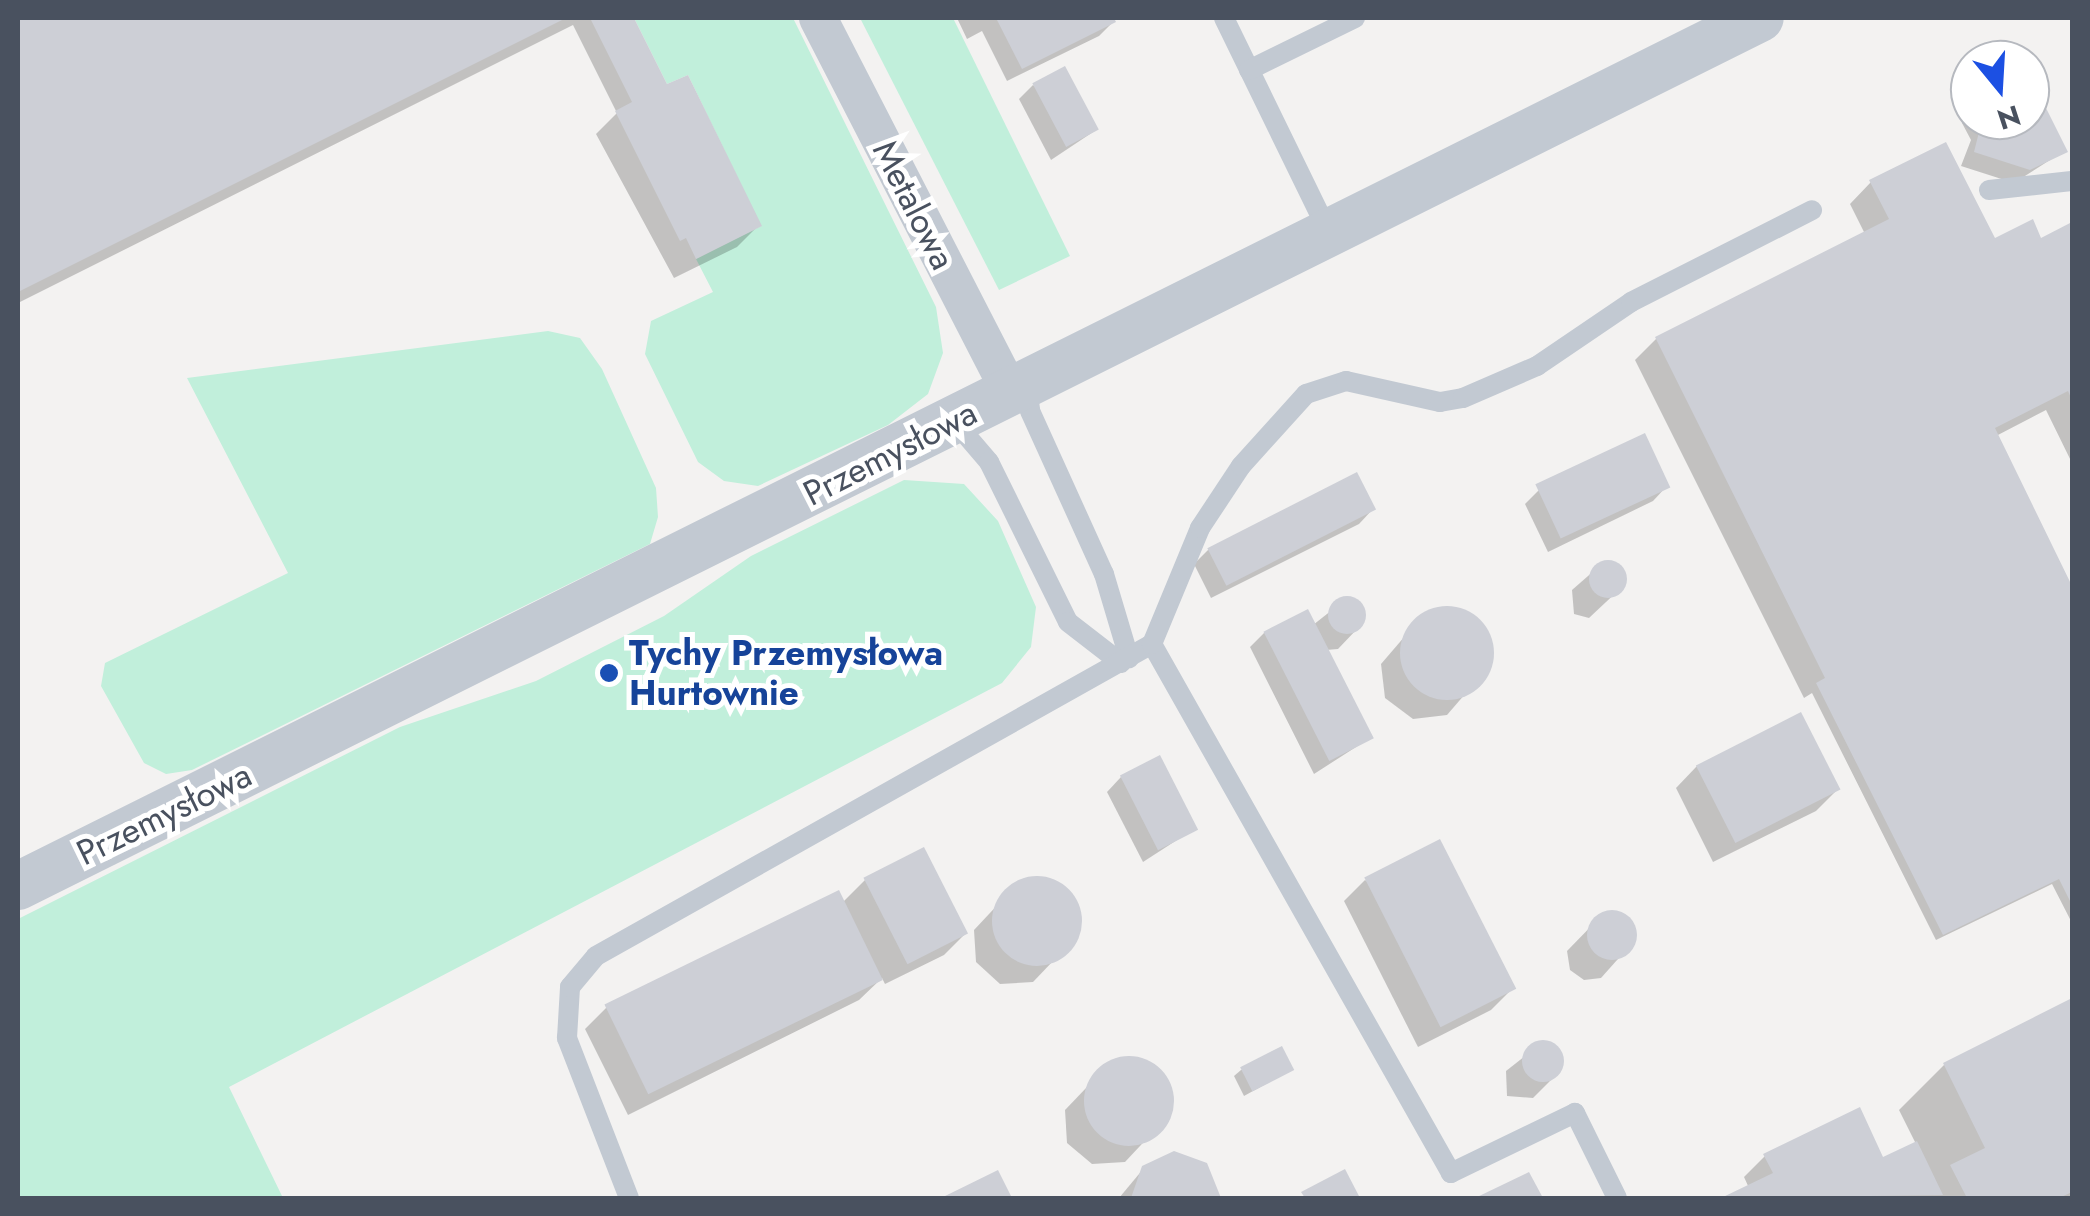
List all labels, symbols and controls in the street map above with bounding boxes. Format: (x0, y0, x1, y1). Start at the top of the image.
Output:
north arrow (1950, 40, 2050, 140)
text: N (1992, 94, 2026, 140)
street label: Metalowa (864, 134, 964, 276)
street label: Przemysłowa (796, 391, 984, 515)
place label: Tychy Przemysłowa Hurtownie (629, 632, 943, 714)
marker: Tychy Przemysłowa Hurtownie (598, 662, 620, 684)
street label: Przemysłowa (70, 754, 258, 874)

